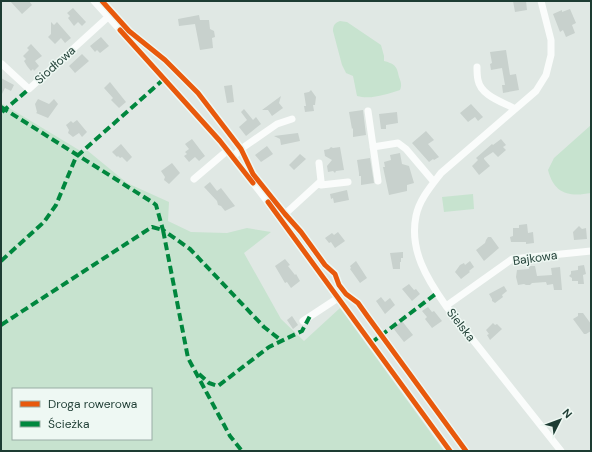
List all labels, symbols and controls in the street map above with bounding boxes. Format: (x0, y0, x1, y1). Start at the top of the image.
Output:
street label: Siodłowa (31, 42, 79, 88)
street label: Bajkowa (512, 247, 558, 269)
street label: Sielska (443, 305, 479, 345)
legend (12, 388, 152, 440)
text: Droga rowerowa (48, 396, 137, 412)
north arrow (540, 400, 580, 440)
text: N (560, 406, 575, 421)
text: Ścieżka (48, 416, 90, 432)

